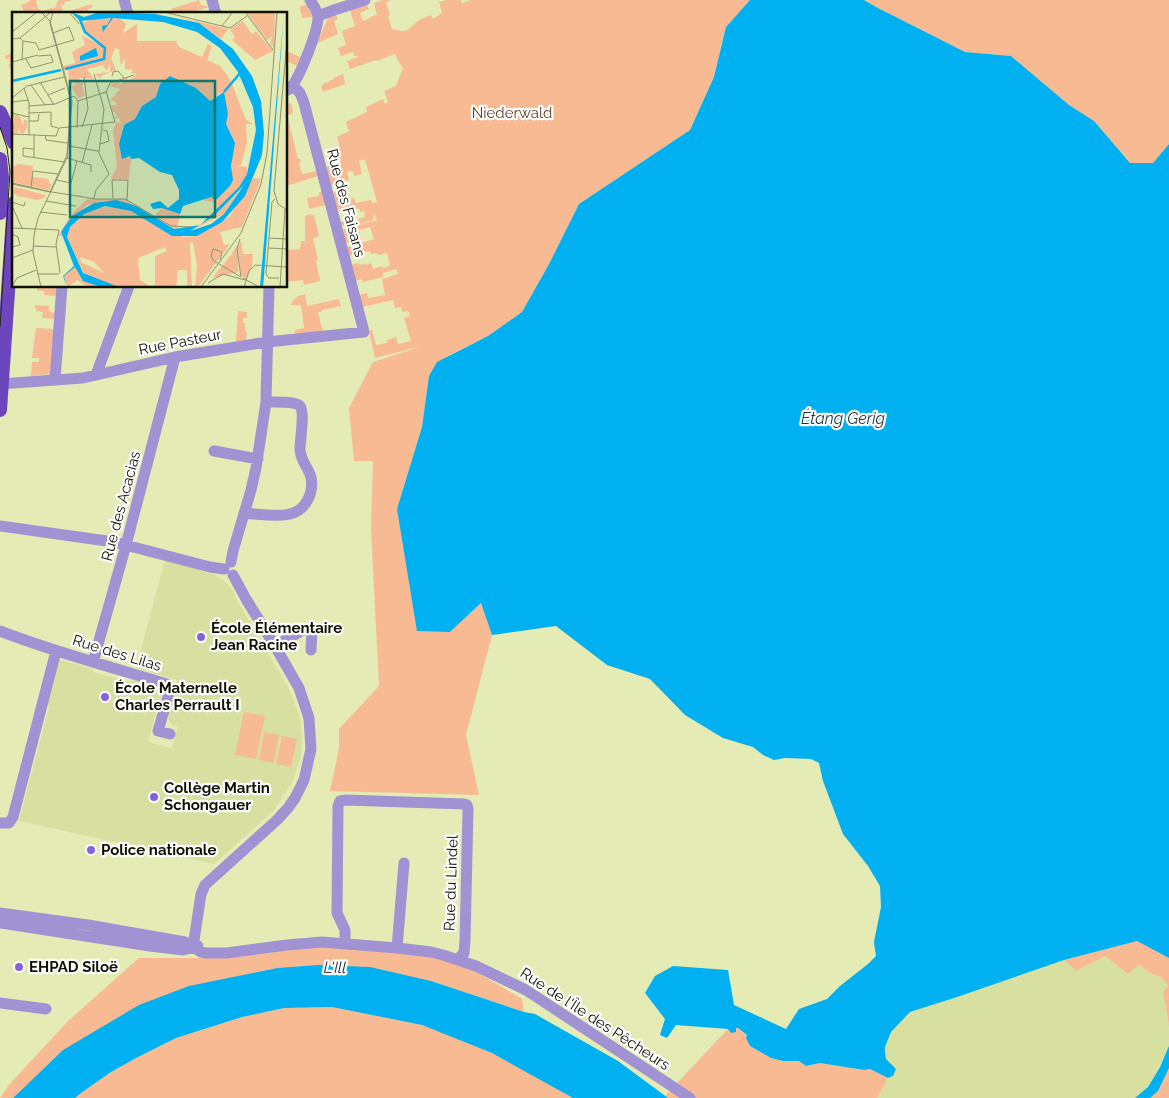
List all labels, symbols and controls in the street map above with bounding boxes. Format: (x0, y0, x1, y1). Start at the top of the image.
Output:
inset map (12, 12, 288, 288)
park label: Niederwald (472, 104, 552, 122)
street label: Rue des Faisans (323, 147, 369, 259)
street label: Rue Pasteur (137, 325, 224, 359)
water label: Étang Gerig (801, 408, 886, 428)
street label: Rue des Acacias (98, 449, 144, 563)
place label: École Élémentaire Jean Racine (211, 619, 342, 654)
street label: Rue des Lilas (70, 631, 164, 675)
marker: École Élémentaire Jean Racine (195, 631, 207, 643)
place label: École Maternelle Charles Perrault I (115, 679, 239, 714)
marker: École Maternelle Charles Perrault I (99, 691, 111, 703)
place label: Collège Martin Schongauer (164, 779, 270, 814)
marker: Collège Martin Schongauer (148, 791, 160, 803)
street label: Rue du Lindel (440, 834, 462, 931)
place label: Police nationale (101, 841, 217, 859)
marker: Police nationale (85, 844, 97, 856)
place label: EHPAD Siloë (29, 958, 118, 976)
water label: L'Ill (323, 958, 347, 977)
marker: EHPAD Siloë (13, 961, 25, 973)
street label: Rue de l'Île des Pêcheurs (517, 964, 673, 1074)

